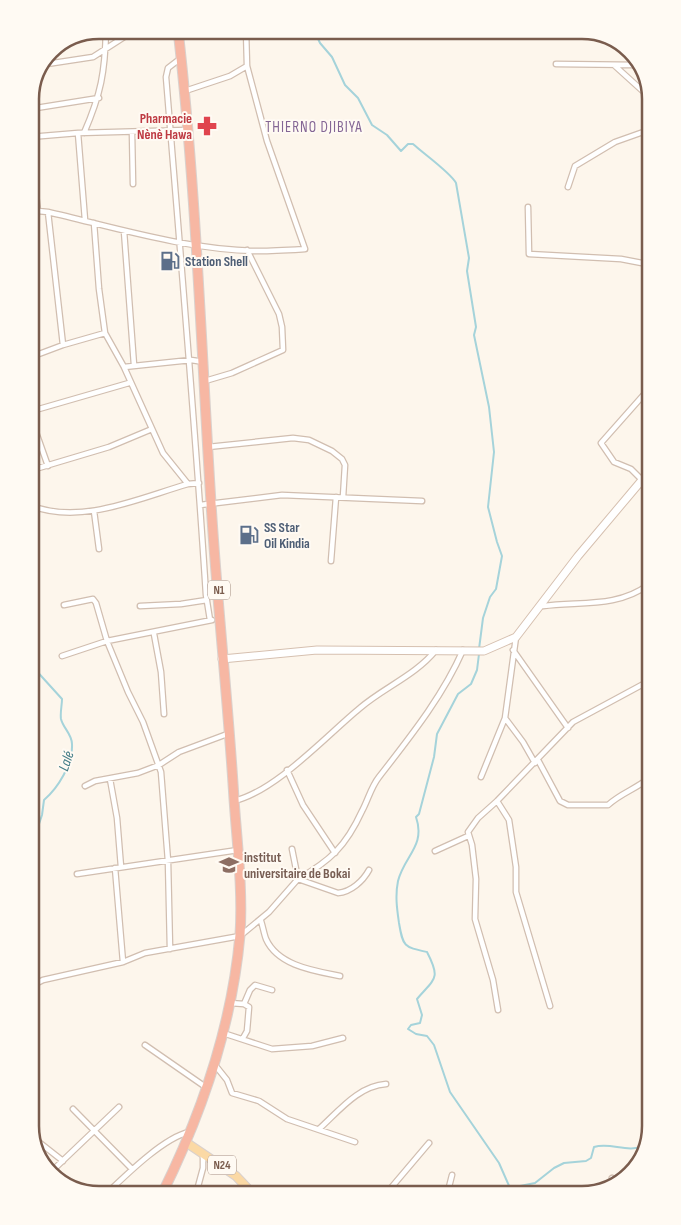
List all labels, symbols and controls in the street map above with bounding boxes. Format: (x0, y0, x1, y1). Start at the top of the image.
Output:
place label: Pharmacie Nènè Hawa (137, 110, 192, 143)
pharmacy icon: Pharmacie Nènè Hawa (196, 115, 218, 137)
district label: THIERNO DJIBIYA (265, 118, 363, 137)
fuel station icon: Station Shell (159, 250, 181, 272)
place label: Station Shell (185, 253, 248, 270)
place label: SS Star Oil Kindia (264, 519, 310, 552)
fuel station icon: SS Star Oil Kindia (238, 524, 260, 546)
road number: N1 (208, 580, 230, 600)
water label: Lalé (54, 749, 79, 774)
place label: institut universitaire de Bokai (244, 849, 350, 882)
school or university icon: institut universitaire de Bokai (218, 854, 240, 876)
road number: N24 (208, 1156, 236, 1174)

